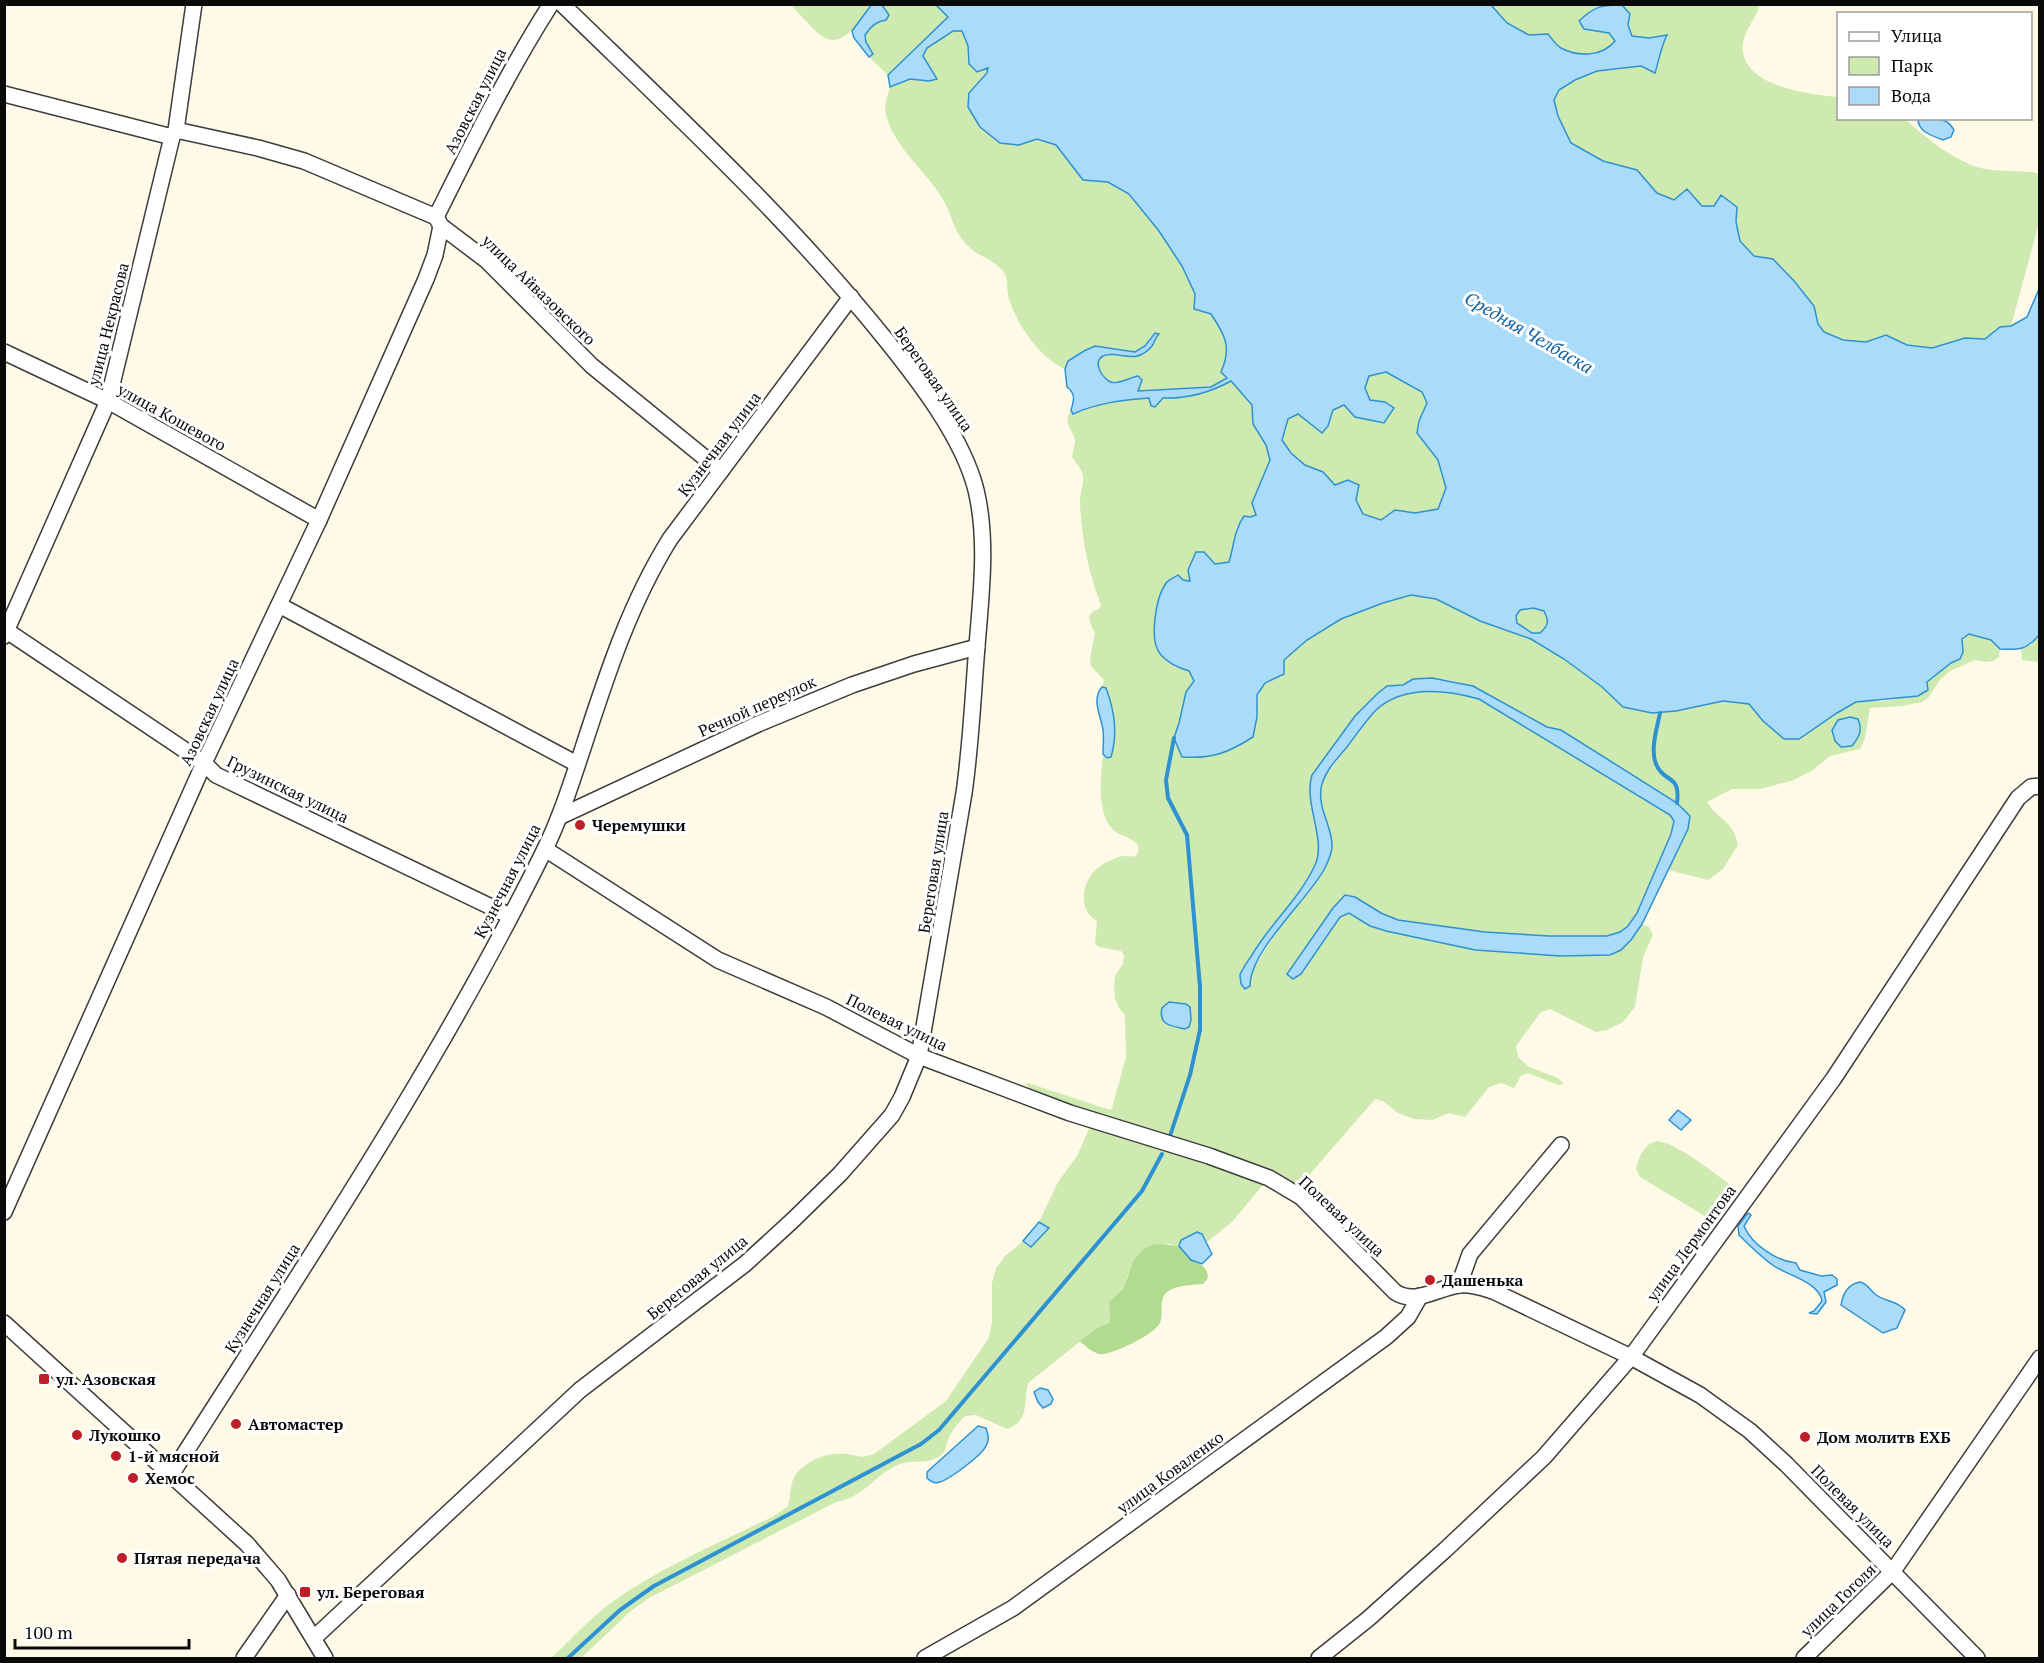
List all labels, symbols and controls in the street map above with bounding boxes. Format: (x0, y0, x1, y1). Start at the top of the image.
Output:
legend (1837, 12, 2032, 120)
text: Улица (1891, 23, 1942, 47)
street label: Азовская улица (439, 44, 511, 158)
text: Парк (1891, 53, 1933, 77)
text: Вода (1891, 83, 1931, 107)
street label: улица Айвазовского (477, 229, 601, 350)
street label: улица Некрасова (82, 260, 134, 389)
water label: Средняя Челбаска (1460, 285, 1598, 379)
street label: Береговая улица (890, 322, 978, 436)
street label: улица Кошевого (113, 378, 230, 456)
street label: Кузнечная улица (672, 387, 766, 501)
street label: Азовская улица (174, 655, 244, 769)
street label: Речной переулок (695, 670, 820, 742)
street label: Грузинская улица (224, 750, 352, 828)
street label: Береговая улица (912, 809, 954, 935)
place label: Черемушки (592, 814, 686, 836)
marker: Черемушки (573, 818, 587, 832)
street label: Кузнечная улица (469, 820, 545, 942)
street label: Полевая улица (843, 988, 951, 1056)
street label: Полевая улица (1294, 1171, 1390, 1261)
street label: улица Лермонтова (1641, 1180, 1741, 1307)
street label: Береговая улица (642, 1230, 752, 1324)
street label: Кузнечная улица (219, 1239, 305, 1357)
place label: Дашенька (1442, 1269, 1524, 1291)
marker: Дашенька (1423, 1273, 1437, 1287)
place label: ул. Азовская (55, 1368, 156, 1390)
marker: ул. Азовская (37, 1372, 51, 1386)
place label: Автомастер (248, 1413, 344, 1435)
marker: Автомастер (229, 1417, 243, 1431)
place label: Лукошко (88, 1424, 161, 1446)
street label: улица Коваленко (1111, 1426, 1228, 1519)
place label: Дом молитв ЕХБ (1817, 1426, 1951, 1448)
marker: Лукошко (70, 1428, 84, 1442)
marker: Дом молитв ЕХБ (1798, 1430, 1812, 1444)
place label: 1-й мясной (128, 1445, 220, 1467)
marker: 1-й мясной (109, 1449, 123, 1463)
street label: Полевая улица (1806, 1459, 1900, 1553)
place label: Хемос (145, 1467, 195, 1489)
marker: Хемос (126, 1471, 140, 1485)
place label: Пятая передача (134, 1547, 261, 1569)
marker: Пятая передача (115, 1551, 129, 1565)
street label: улица Гоголя (1795, 1558, 1880, 1642)
place label: ул. Береговая (316, 1581, 425, 1603)
marker: ул. Береговая (298, 1585, 312, 1599)
scale bar (15, 1612, 189, 1650)
text: 100 m (24, 1620, 73, 1644)

